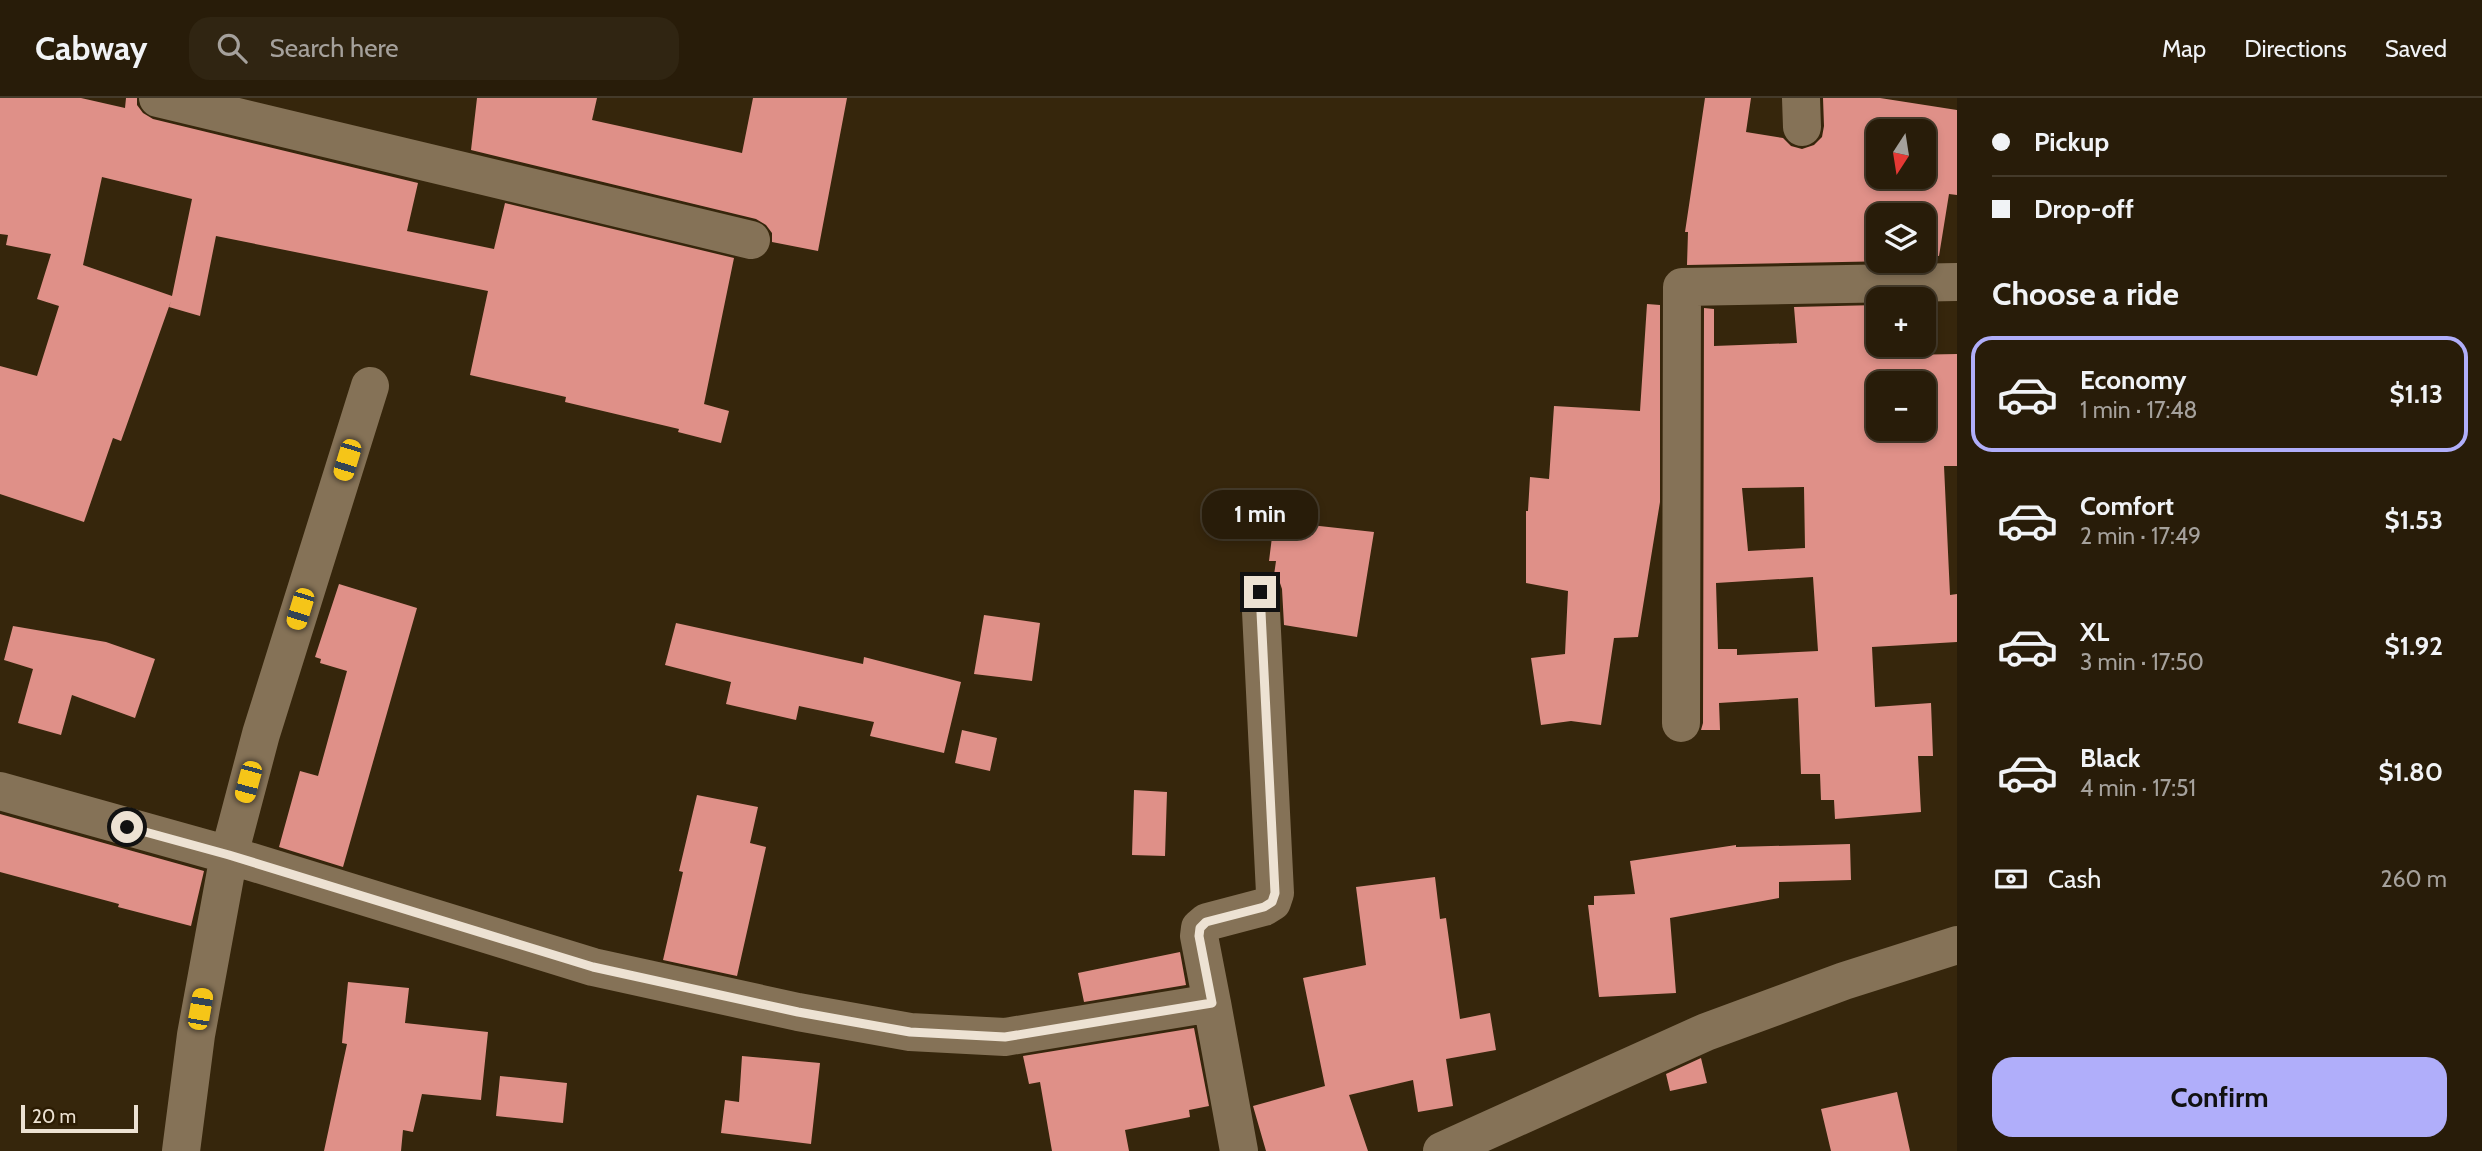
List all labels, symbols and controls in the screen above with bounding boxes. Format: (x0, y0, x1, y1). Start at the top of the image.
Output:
search box (189, 17, 679, 80)
text: Cabway (35, 28, 147, 68)
icon: search (213, 29, 251, 67)
text: Search here (269, 32, 399, 64)
text: Map (2162, 34, 2206, 63)
text: Directions (2244, 34, 2347, 63)
text: Saved (2385, 34, 2447, 63)
north arrow (1866, 119, 1936, 189)
map controls (1866, 119, 1936, 441)
text: Pickup (2034, 126, 2109, 158)
text: Drop-off (2034, 193, 2134, 225)
button: layers (1866, 203, 1936, 273)
text: Choose a ride (1992, 274, 2179, 313)
button: + (1866, 287, 1936, 357)
icon: car (1996, 363, 2059, 426)
text: Economy (2080, 364, 2186, 396)
button: − (1866, 371, 1936, 441)
text: $1.13 (2389, 378, 2443, 410)
text: 1 min · 17:48 (2080, 396, 2197, 424)
car (331, 437, 364, 483)
icon: car (1996, 489, 2059, 552)
callout: 1 min (1202, 490, 1318, 540)
text: Comfort (2080, 490, 2174, 522)
text: 1 min (1234, 500, 1286, 528)
text: $1.53 (2385, 504, 2443, 536)
text: 2 min · 17:49 (2080, 522, 2201, 550)
route end (1244, 576, 1276, 608)
car (284, 586, 317, 632)
icon: car (1996, 615, 2059, 678)
text: XL (2080, 616, 2109, 648)
text: $1.92 (2385, 630, 2443, 662)
text: 3 min · 17:50 (2080, 648, 2204, 676)
icon: car (1996, 741, 2059, 804)
text: Black (2080, 742, 2140, 774)
text: $1.80 (2378, 756, 2443, 788)
car (233, 759, 264, 805)
text: 4 min · 17:51 (2080, 774, 2196, 802)
route start (111, 811, 143, 843)
icon: cash (1992, 860, 2030, 898)
text: Cash (2048, 863, 2101, 895)
text: 260 m (2380, 865, 2447, 893)
car (187, 986, 214, 1032)
button: Confirm (1992, 1057, 2447, 1137)
scale bar (21, 1102, 138, 1134)
text: 20 m (32, 1105, 76, 1128)

